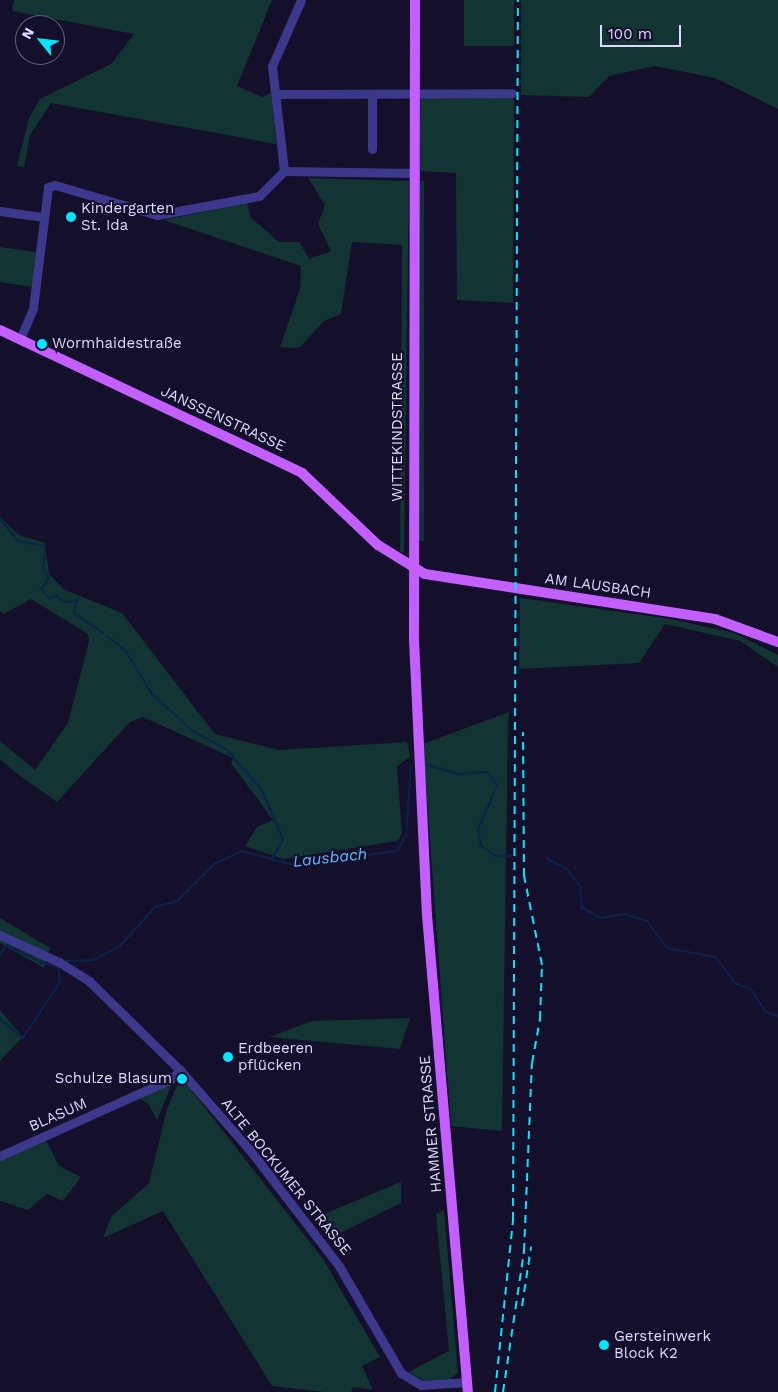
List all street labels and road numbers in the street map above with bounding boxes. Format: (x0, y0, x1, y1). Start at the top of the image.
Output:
street label: WITTEKINDSTRASSE (389, 352, 407, 502)
street label: JANSSENSTRASSE (158, 382, 288, 456)
street label: AM LAUSBACH (544, 570, 652, 602)
street label: HAMMER STRASSE (416, 1054, 446, 1194)
street label: BLASUM (26, 1094, 90, 1136)
street label: ALTE BOCKUMER STRASSE (217, 1095, 355, 1259)

